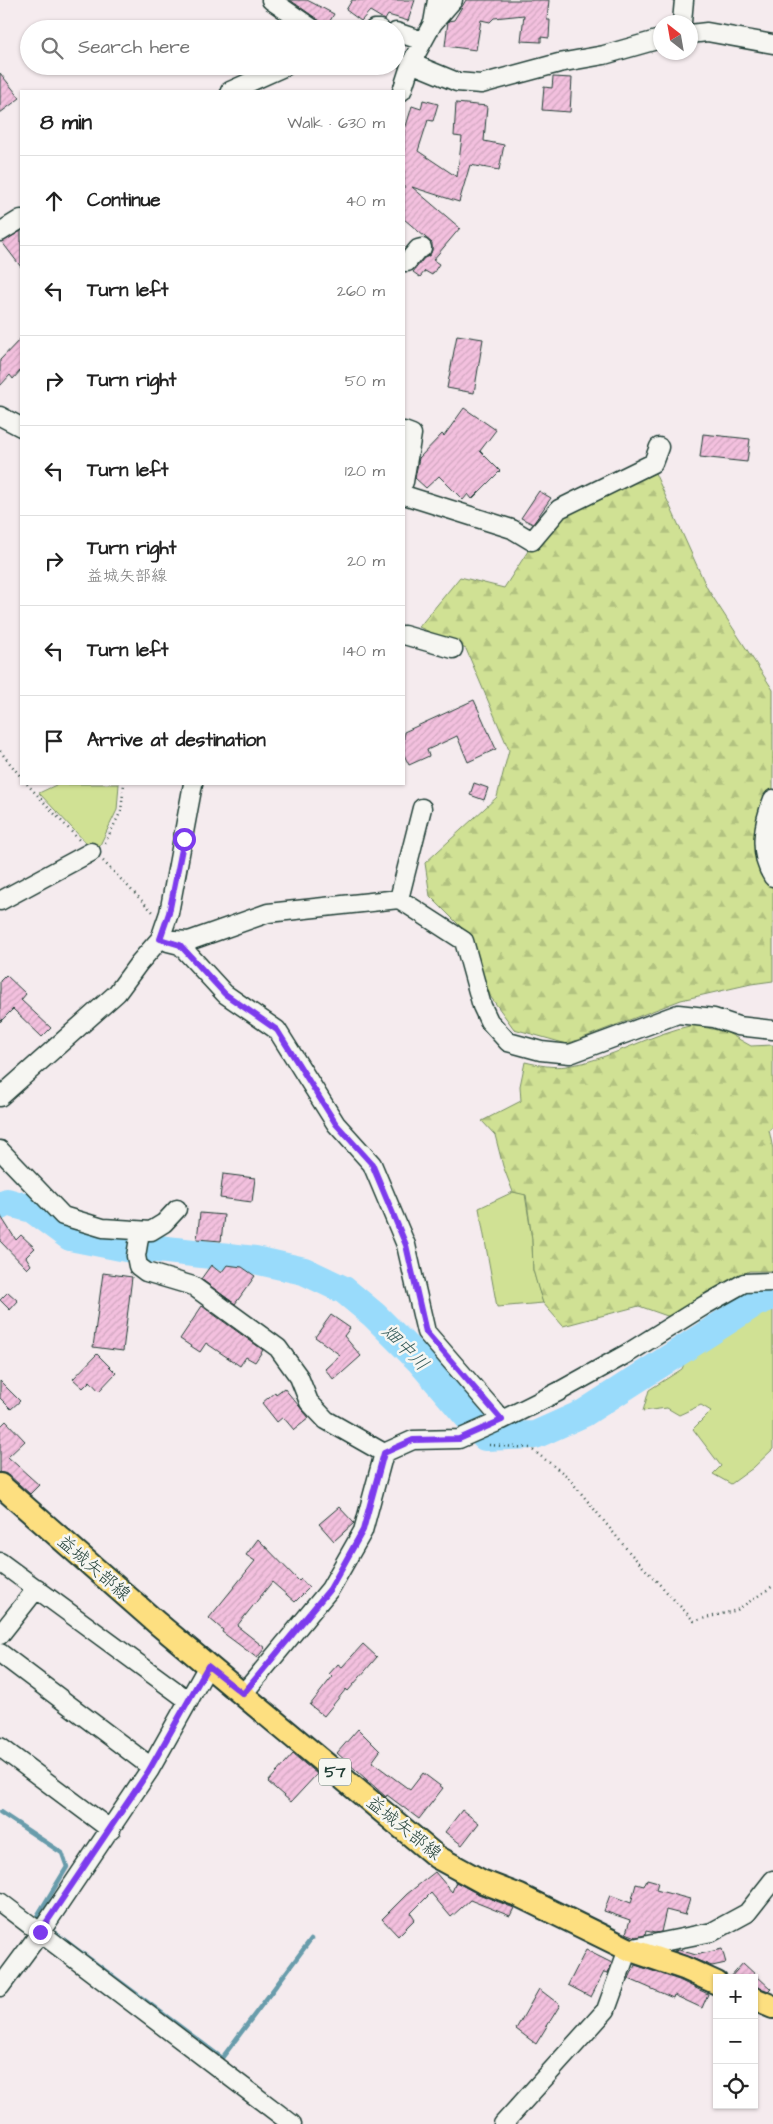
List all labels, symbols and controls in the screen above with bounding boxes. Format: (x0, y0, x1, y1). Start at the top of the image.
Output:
north arrow (653, 15, 698, 60)
search box (20, 20, 405, 75)
icon: search (38, 34, 66, 62)
text: Search here (78, 34, 190, 61)
text: 8 min (40, 108, 92, 137)
text: Walk · 630 m (287, 112, 385, 134)
icon: ahead (40, 187, 68, 215)
text: Continue (87, 187, 161, 214)
text: 40 m (345, 190, 385, 212)
icon: left (40, 277, 68, 305)
text: Turn left (87, 277, 168, 304)
text: 260 m (337, 280, 385, 302)
icon: right (40, 367, 68, 395)
text: Turn right (87, 367, 176, 394)
text: 50 m (345, 370, 385, 392)
icon: left (40, 457, 68, 485)
text: Turn left (87, 457, 168, 484)
text: 120 m (345, 460, 385, 482)
text: Turn right (87, 535, 176, 562)
icon: right (40, 547, 68, 575)
text: 20 m (347, 550, 385, 572)
text: 益城矢部線 (87, 565, 167, 587)
icon: left (40, 637, 68, 665)
text: Turn left (87, 637, 168, 664)
text: 140 m (343, 640, 385, 662)
icon: arrive (40, 727, 68, 755)
text: Arrive at destination (87, 727, 266, 754)
route start (173, 828, 196, 851)
water label: 畑中川 (375, 1318, 435, 1378)
street label: 益城矢部線 (52, 1529, 136, 1607)
road number: 57 (319, 1758, 351, 1785)
street label: 益城矢部線 (361, 1790, 447, 1866)
route end (29, 1921, 52, 1944)
map controls (713, 1974, 758, 2109)
button: + (713, 1974, 758, 2019)
button: − (713, 2019, 758, 2064)
button: locate (713, 2064, 758, 2109)

